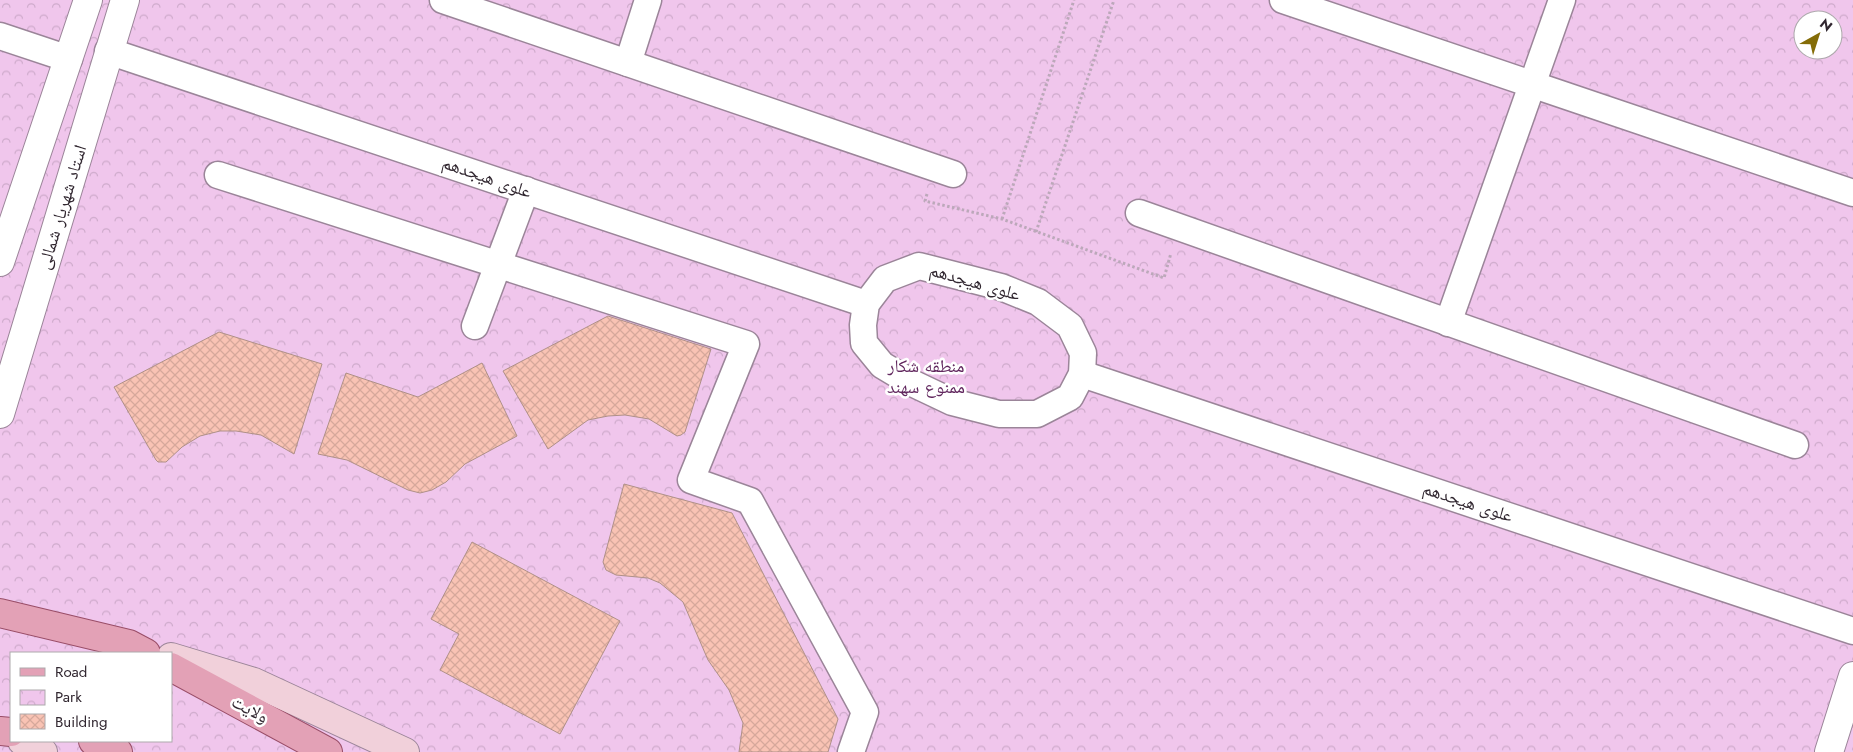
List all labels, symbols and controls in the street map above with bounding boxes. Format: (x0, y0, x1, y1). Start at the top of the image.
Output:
north arrow (1793, 10, 1843, 60)
text: N (1816, 14, 1837, 36)
street label: استاد شهریار شمالی (31, 141, 93, 273)
street label: علوی هیجدهم (439, 150, 535, 204)
street label: علوی هیجدهم (927, 257, 1023, 307)
park label: منطقه شکار ممنوع سهند (887, 353, 965, 400)
street label: علوی هیجدهم (1420, 475, 1516, 529)
legend (10, 652, 172, 742)
text: Road (55, 661, 87, 683)
text: Park (55, 686, 82, 708)
street label: ولایت (227, 688, 273, 730)
text: Building (55, 711, 107, 733)

